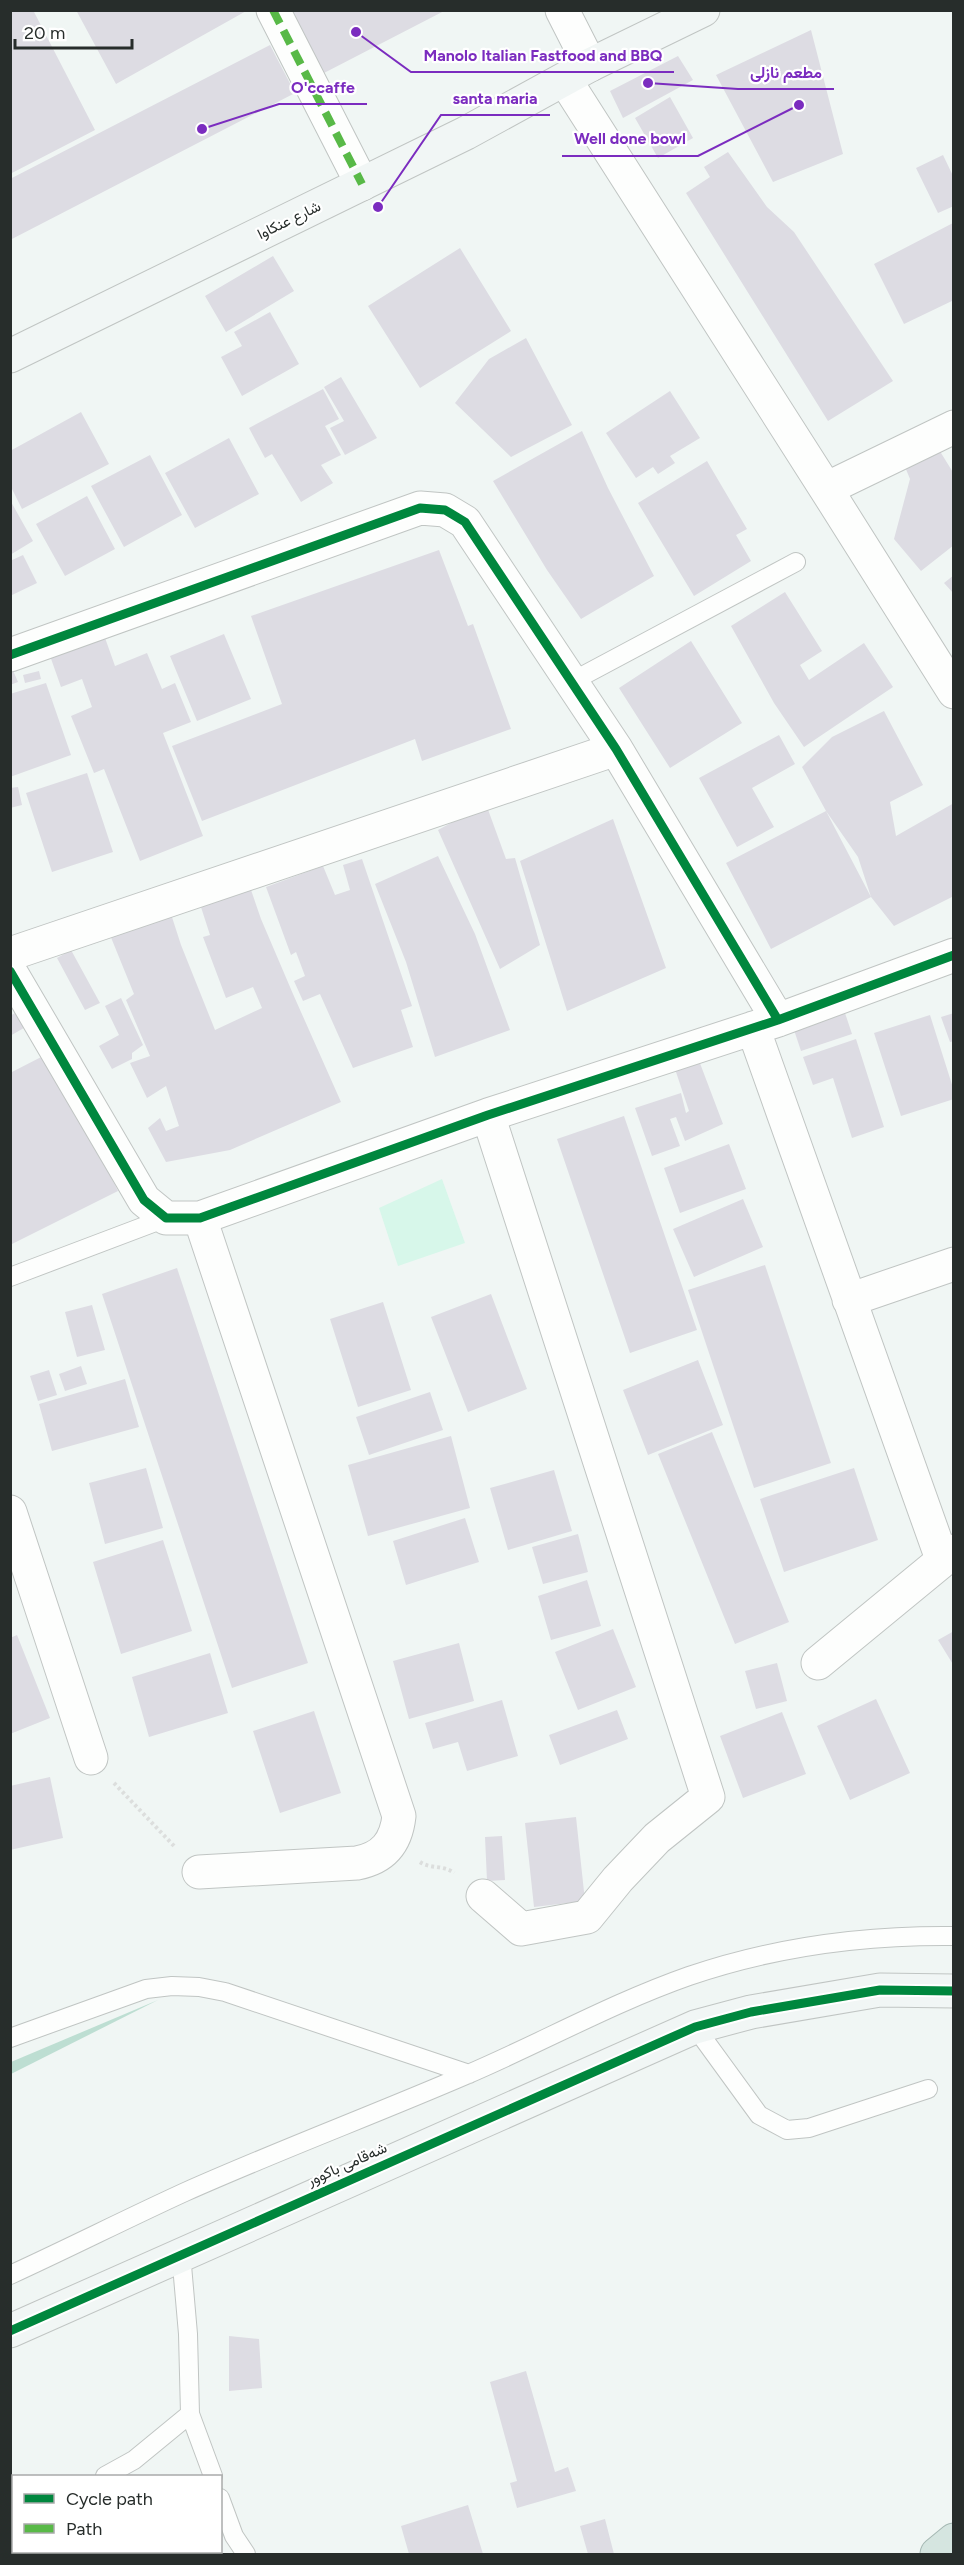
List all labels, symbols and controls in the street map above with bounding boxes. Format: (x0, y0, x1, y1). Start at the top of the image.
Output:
scale bar (15, 12, 132, 50)
text: 20 m (24, 22, 65, 44)
callout: Manolo Italian Fastfood and BBQ (411, 38, 674, 72)
text: Manolo Italian Fastfood and BBQ (424, 46, 663, 65)
callout: مطعم نازلى (738, 55, 834, 89)
text: مطعم نازلى (750, 63, 822, 83)
callout: O'ccaffe (279, 70, 367, 104)
text: O'ccaffe (291, 78, 355, 97)
callout: santa maria (441, 81, 550, 115)
text: santa maria (453, 89, 537, 108)
callout: Well done bowl (562, 122, 698, 156)
text: Well done bowl (574, 129, 686, 148)
street label: شارع عنكاوا (254, 197, 325, 245)
street label: شەقامی باکوور (303, 2138, 390, 2191)
legend (12, 2475, 222, 2553)
text: Cycle path (66, 2488, 153, 2510)
text: Path (66, 2518, 102, 2540)

